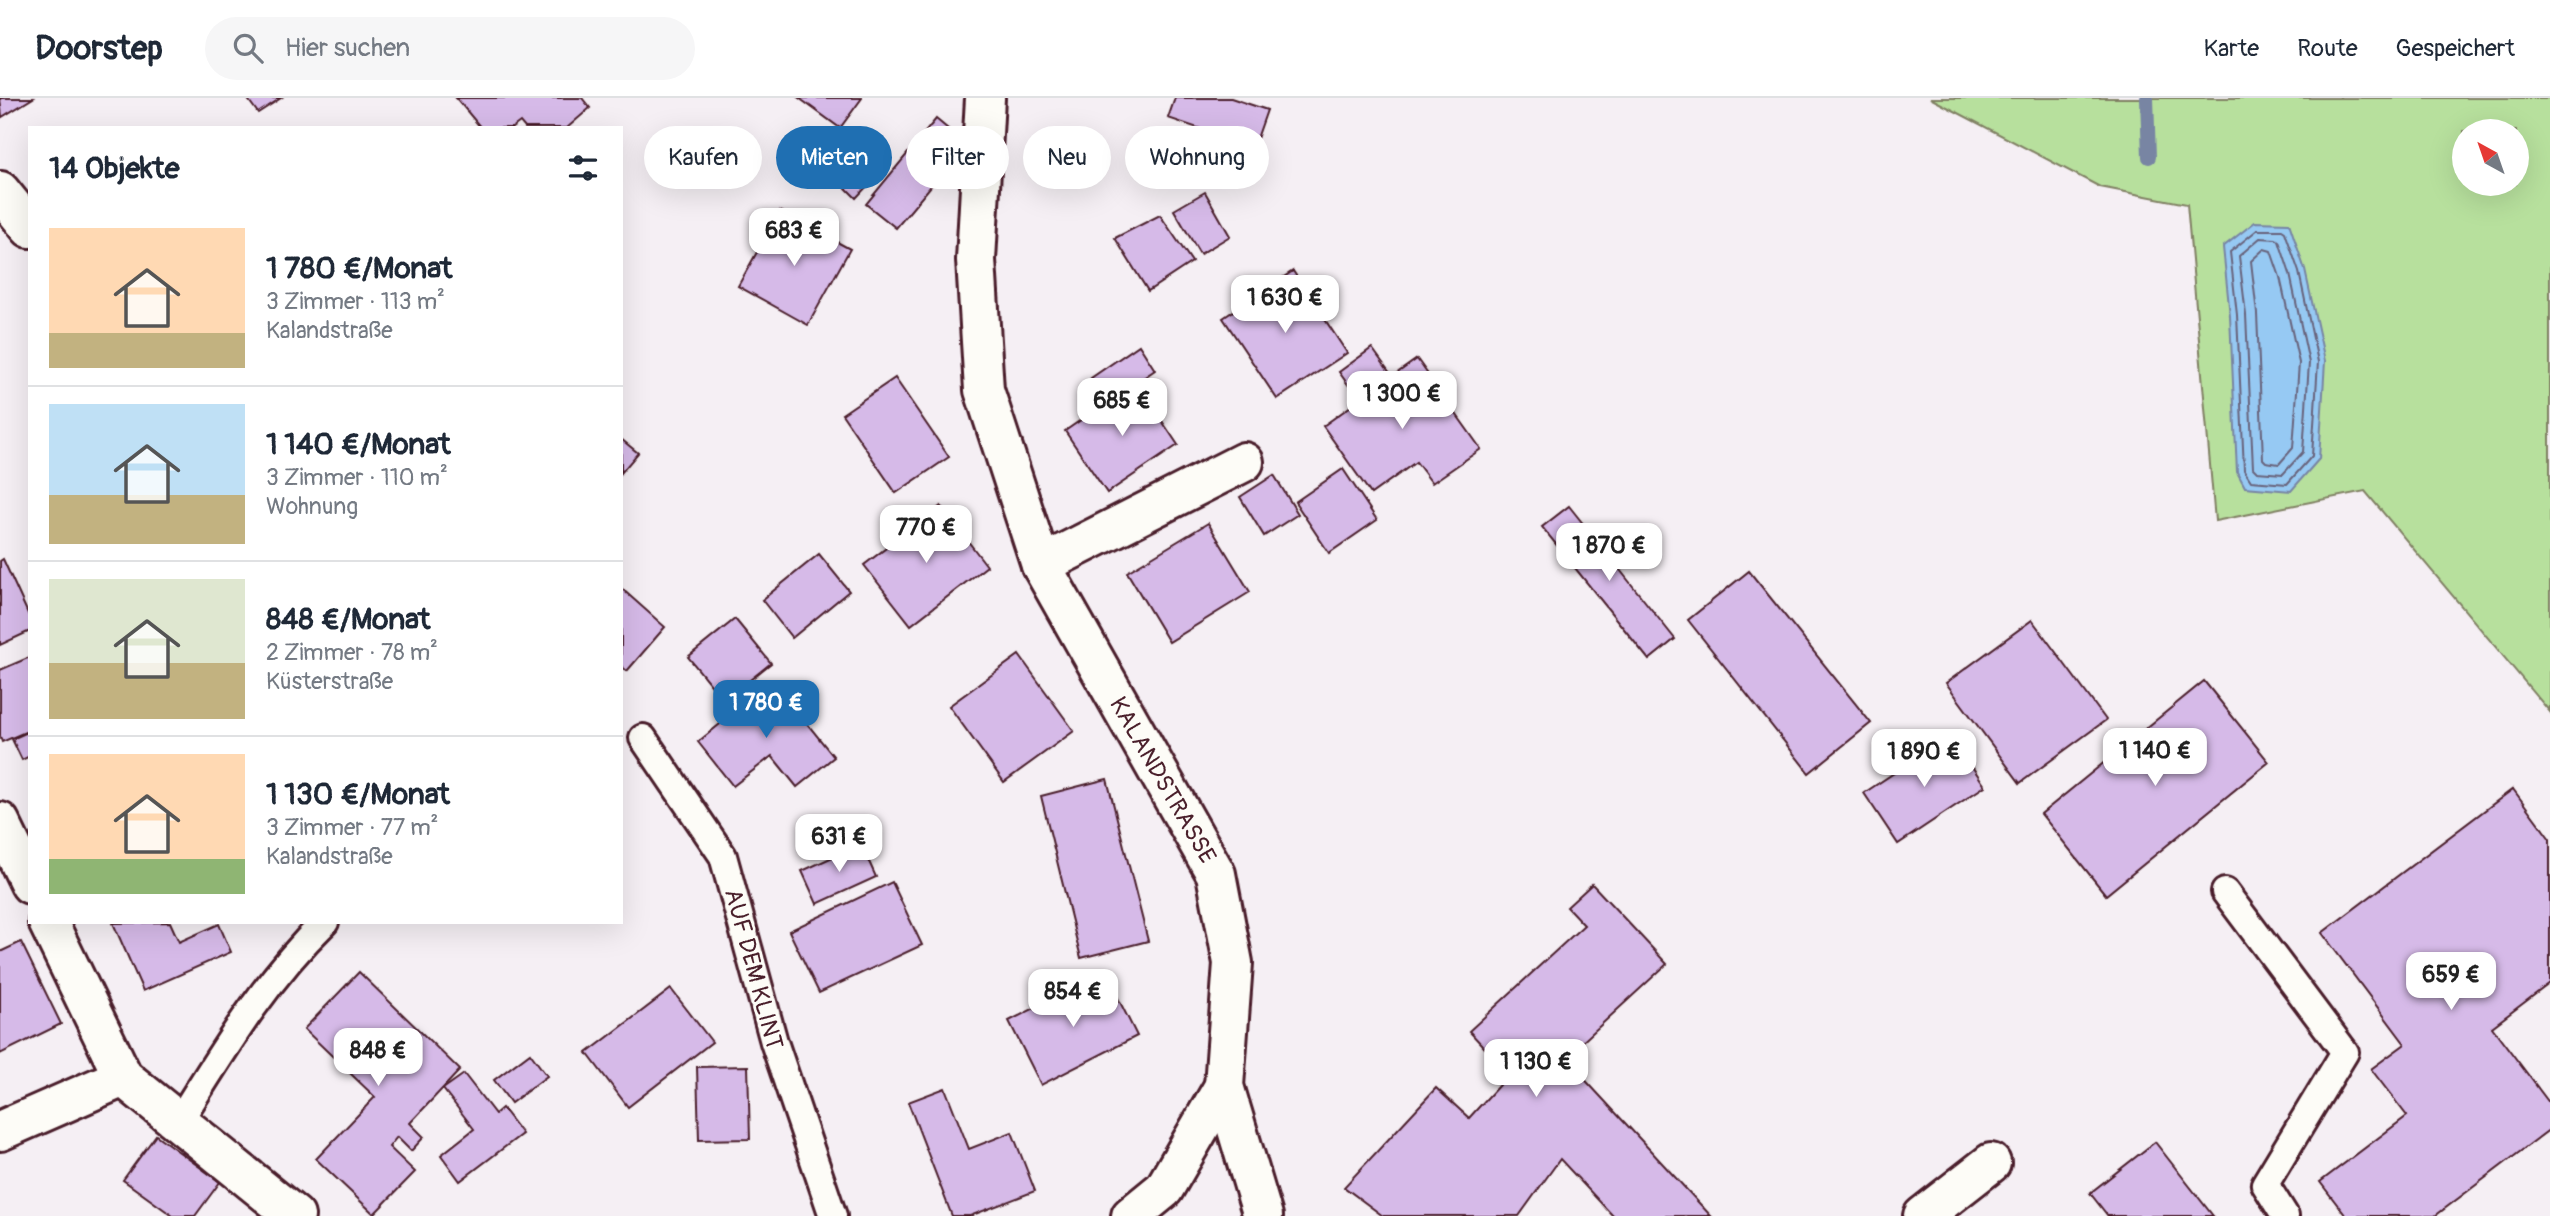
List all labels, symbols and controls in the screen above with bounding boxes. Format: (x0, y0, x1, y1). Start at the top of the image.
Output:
search box (205, 17, 695, 80)
text: Doorstep (35, 28, 163, 69)
icon: search (229, 29, 267, 67)
text: Hier suchen (285, 32, 410, 64)
text: Karte (2203, 34, 2259, 63)
text: Route (2297, 34, 2358, 63)
text: Gespeichert (2396, 34, 2515, 63)
north arrow (2452, 119, 2529, 196)
map controls (2452, 119, 2529, 196)
chip: Kaufen (644, 126, 762, 189)
chip: Mieten (776, 126, 892, 189)
chip: Filter (906, 126, 1009, 189)
chip: Neu (1023, 126, 1111, 189)
chip: Wohnung (1125, 126, 1269, 189)
icon: filters (564, 149, 602, 187)
text: 14 Objekte (49, 150, 180, 187)
pin: 683 € (745, 208, 843, 268)
text: 683 € (765, 216, 823, 245)
text: 1 780 €/Monat (266, 250, 452, 287)
icon: home (105, 256, 189, 340)
pin: 1 630 € (1220, 275, 1350, 335)
text: 1 630 € (1247, 283, 1323, 312)
text: 3 Zimmer · 113 m² (266, 287, 445, 316)
text: Kalandstraße (266, 316, 393, 345)
pin: 1 300 € (1337, 372, 1467, 431)
pin: 685 € (1073, 378, 1171, 438)
text: 1 300 € (1363, 379, 1441, 408)
text: 685 € (1093, 386, 1151, 415)
text: 1 140 €/Monat (266, 426, 450, 463)
icon: home (105, 432, 189, 516)
text: 3 Zimmer · 110 m² (266, 463, 448, 492)
text: Wohnung (266, 492, 358, 521)
pin: 770 € (877, 505, 975, 565)
text: 770 € (896, 513, 956, 542)
pin: 1 870 € (1544, 524, 1674, 583)
text: 1 870 € (1572, 531, 1646, 560)
text: 848 €/Monat (266, 601, 430, 638)
icon: home (105, 607, 189, 691)
text: 2 Zimmer · 78 m² (266, 638, 438, 667)
text: Küsterstraße (266, 667, 393, 696)
pin: 1 780 € (701, 680, 831, 740)
text: 1 780 € (729, 688, 803, 717)
street label: KALANDSTRASSE (1103, 692, 1222, 869)
pin: 1 140 € (2090, 728, 2220, 788)
pin: 1 890 € (1859, 730, 1989, 789)
text: 1 140 € (2119, 736, 2191, 765)
text: 1 890 € (1887, 737, 1961, 766)
text: 1 130 €/Monat (266, 776, 450, 813)
icon: home (105, 782, 189, 866)
text: 3 Zimmer · 77 m² (266, 813, 438, 842)
pin: 631 € (790, 814, 888, 874)
text: 631 € (811, 822, 867, 851)
text: Kalandstraße (266, 842, 393, 871)
street label: AUF DEM KLINT (718, 885, 789, 1053)
pin: 659 € (2402, 953, 2500, 1012)
text: 659 € (2422, 960, 2480, 989)
pin: 854 € (1024, 970, 1122, 1029)
text: 854 € (1044, 977, 1102, 1006)
pin: 848 € (329, 1028, 427, 1088)
text: 848 € (350, 1036, 406, 1065)
pin: 1 130 € (1471, 1040, 1601, 1099)
text: 1 130 € (1500, 1047, 1572, 1076)

